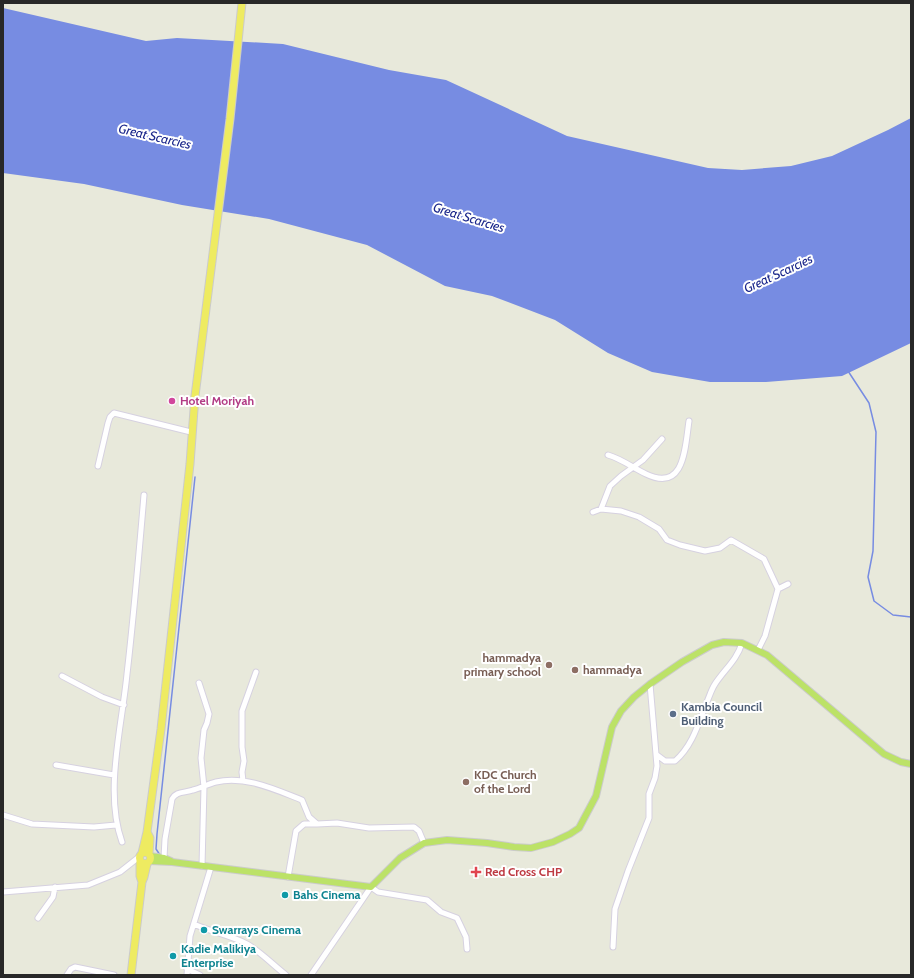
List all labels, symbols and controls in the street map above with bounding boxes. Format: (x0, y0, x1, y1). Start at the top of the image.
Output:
water label: Great Scarcies (117, 120, 193, 152)
water label: Great Scarcies (431, 199, 507, 235)
water label: Great Scarcies (741, 250, 815, 296)
place label: Hotel Moriyah (180, 393, 254, 408)
marker: Hotel Moriyah (167, 396, 177, 406)
place label: hammadya primary school (464, 650, 541, 679)
marker: hammadya primary school (544, 660, 554, 670)
place label: hammadya (583, 662, 642, 677)
marker: hammadya (570, 665, 580, 675)
place label: Kambia Council Building (681, 699, 762, 728)
marker: Kambia Council Building (668, 709, 678, 719)
place label: KDC Church of the Lord (474, 767, 537, 796)
marker: KDC Church of the Lord (461, 777, 471, 787)
place label: Red Cross CHP (485, 864, 562, 879)
marker: Red Cross CHP (470, 866, 482, 878)
place label: Bahs Cinema (293, 887, 361, 902)
marker: Bahs Cinema (280, 890, 290, 900)
place label: Swarrays Cinema (212, 922, 301, 937)
marker: Swarrays Cinema (199, 925, 209, 935)
place label: Kadie Malikiya Enterprise (181, 941, 256, 970)
marker: Kadie Malikiya Enterprise (168, 951, 178, 961)

